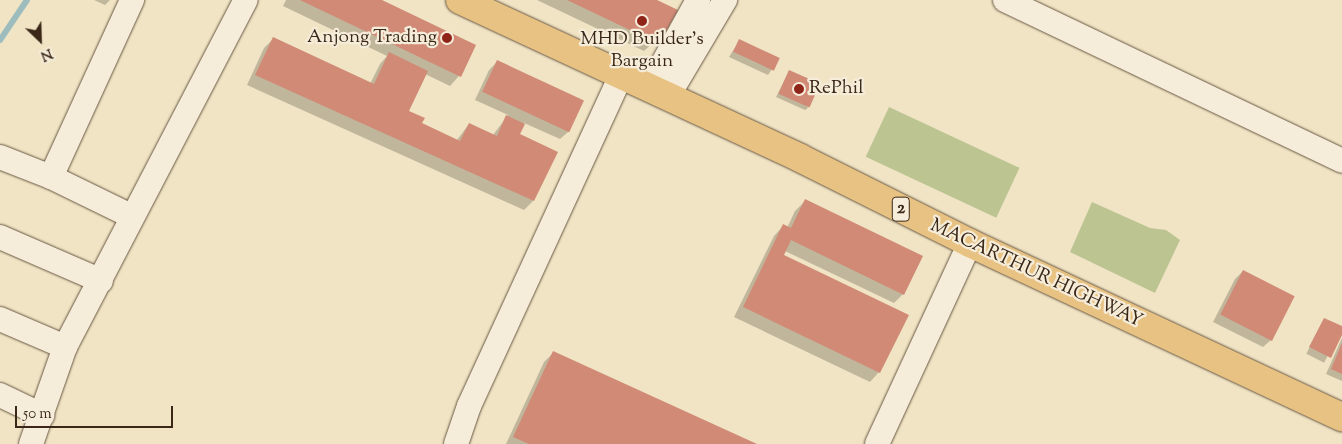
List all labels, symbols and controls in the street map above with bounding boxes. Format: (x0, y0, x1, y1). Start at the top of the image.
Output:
north arrow (15, 15, 65, 65)
marker: MHD Builder’s Bargain (636, 15, 648, 27)
place label: Anjong Trading (307, 27, 437, 49)
place label: MHD Builder’s Bargain (580, 29, 704, 73)
marker: Anjong Trading (441, 32, 453, 44)
text: N (37, 42, 55, 65)
place label: RePhil (809, 78, 864, 100)
marker: RePhil (793, 83, 805, 95)
road number: 2 (891, 193, 911, 224)
street label: MACARTHUR HIGHWAY (926, 215, 1146, 333)
scale bar (18, 396, 175, 428)
text: 50 m (23, 404, 52, 425)

